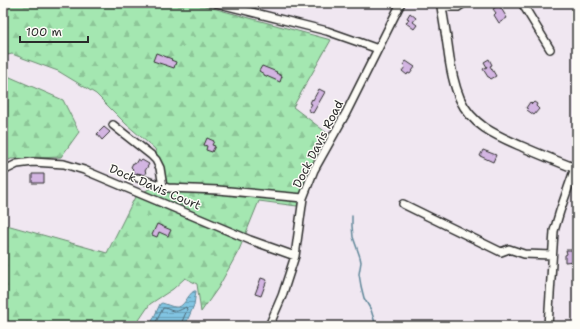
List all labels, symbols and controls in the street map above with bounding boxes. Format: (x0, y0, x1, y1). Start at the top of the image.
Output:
scale bar (20, 18, 88, 44)
text: 100 m (26, 24, 62, 40)
street label: Dock Davis Road (289, 97, 347, 191)
street label: Dock Davis Court (107, 161, 203, 213)

